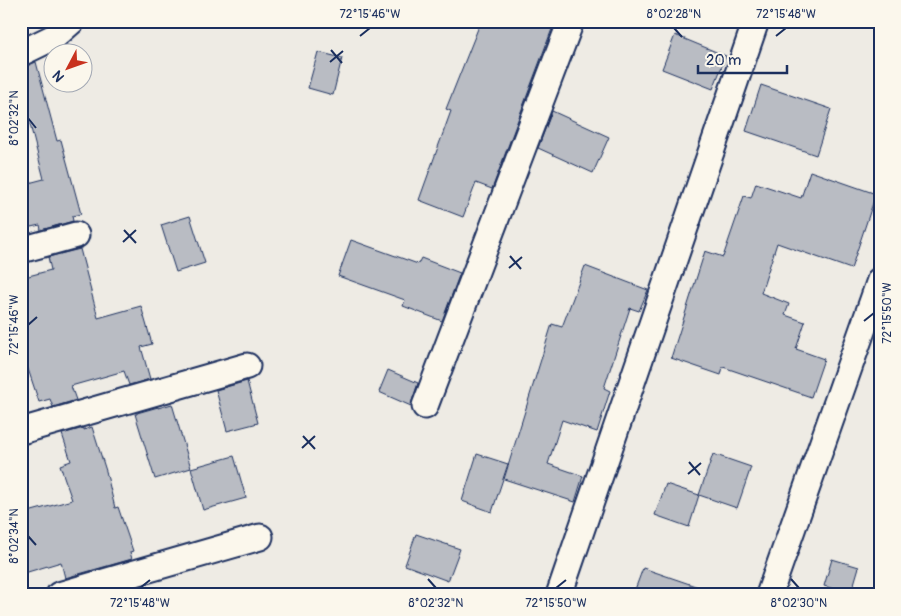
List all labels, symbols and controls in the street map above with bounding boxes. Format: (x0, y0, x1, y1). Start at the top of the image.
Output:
text: 72°15'46"W (340, 7, 400, 22)
text: 8°02'28"N (647, 7, 701, 22)
text: 72°15'48"W (756, 7, 816, 22)
north arrow (42, 42, 92, 92)
scale bar (698, 42, 787, 74)
text: 20 m (706, 51, 741, 70)
text: N (49, 67, 68, 85)
text: 8°02'32"N (7, 91, 22, 145)
text: 72°15'50"W (880, 282, 895, 344)
text: 72°15'46"W (7, 295, 22, 355)
text: 8°02'34"N (7, 508, 22, 564)
text: 72°15'48"W (110, 596, 170, 611)
text: 8°02'32"N (409, 596, 463, 611)
text: 72°15'50"W (525, 596, 587, 611)
text: 8°02'30"N (771, 596, 827, 611)

